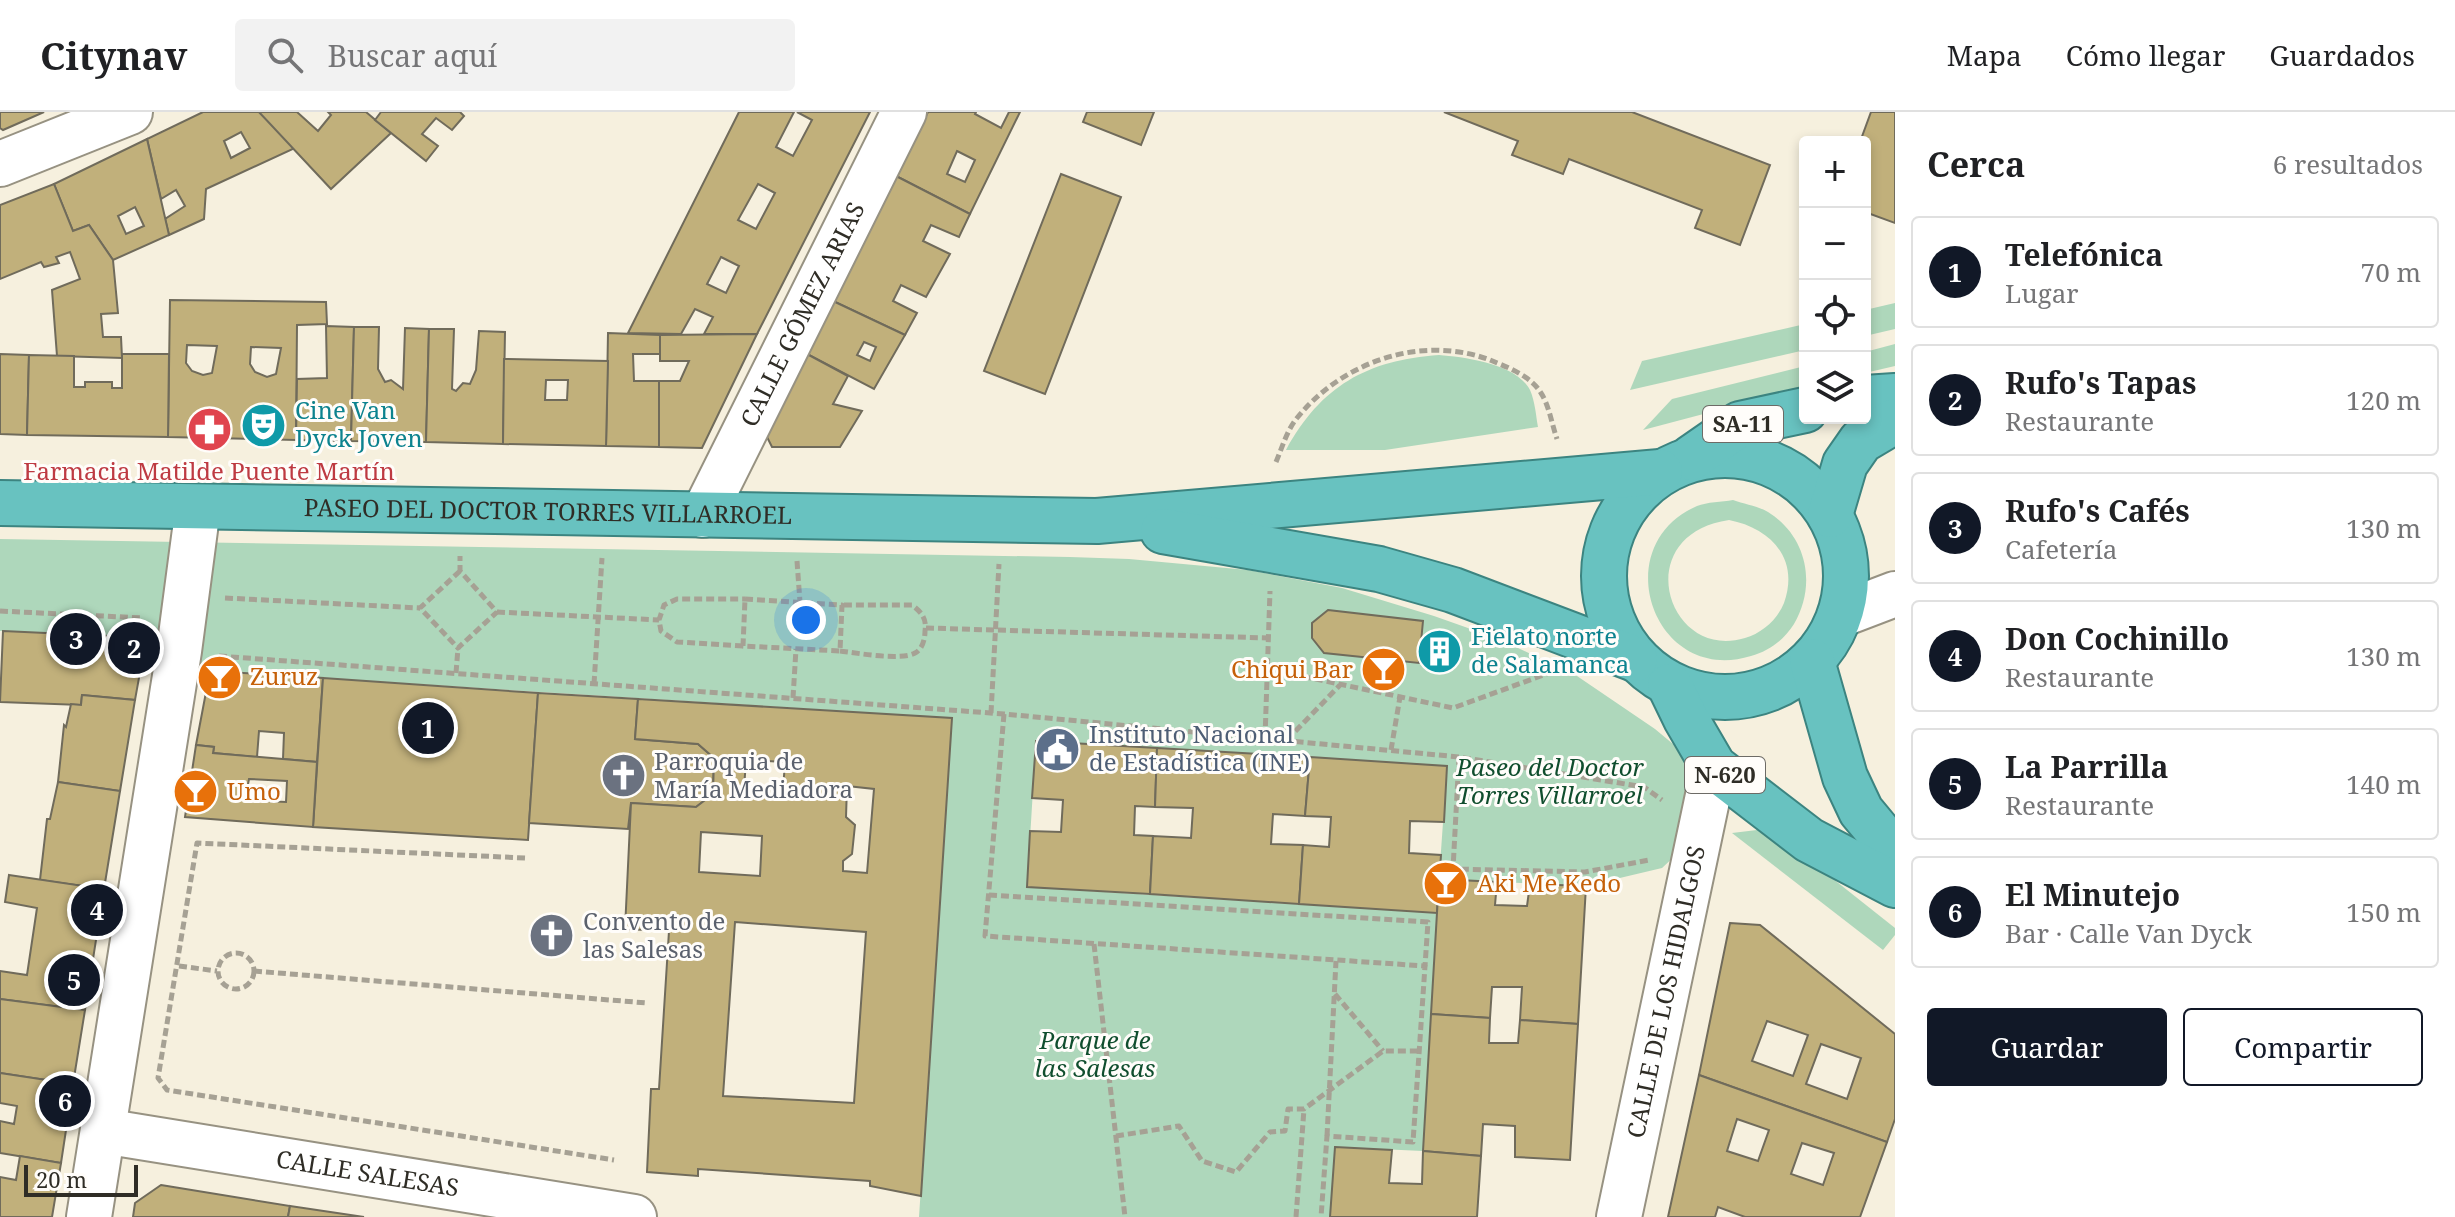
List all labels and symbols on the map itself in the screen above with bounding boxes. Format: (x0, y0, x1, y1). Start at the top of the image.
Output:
street label: CALLE GÓMEZ ARIAS (732, 196, 872, 432)
place label: Cine Van Dyck Joven (295, 393, 423, 454)
theatre icon: Cine Van Dyck Joven (240, 401, 288, 449)
pharmacy icon: Farmacia Matilde Puente Martín (185, 406, 233, 454)
road number: SA-11 (1703, 406, 1783, 442)
place label: Farmacia Matilde Puente Martín (23, 454, 395, 487)
street label: PASEO DEL DOCTOR TORRES VILLARROEL (304, 490, 792, 531)
your location (786, 600, 826, 640)
pin: 3 (50, 609, 102, 669)
pin: 2 (108, 618, 160, 678)
place label: Fielato norte de Salamanca (1471, 619, 1629, 680)
building icon: Fielato norte de Salamanca (1416, 627, 1464, 675)
bar icon: Chiqui Bar (1360, 646, 1408, 694)
place label: Chiqui Bar (1231, 652, 1353, 685)
bar icon: Zuruz (195, 653, 243, 701)
place label: Zuruz (250, 659, 318, 692)
pin: 1 (402, 698, 454, 758)
place label: Instituto Nacional de Estadística (INE) (1089, 717, 1310, 778)
public building icon: Instituto Nacional de Estadística (INE) (1034, 725, 1082, 773)
place label: Parroquia de María Mediadora (654, 744, 853, 805)
park label: Paseo del Doctor Torres Villarroel (1455, 750, 1645, 811)
church icon: Parroquia de María Mediadora (599, 752, 647, 800)
road number: N-620 (1685, 757, 1765, 793)
bar icon: Umo (172, 768, 220, 816)
place label: Umo (227, 774, 281, 807)
street label: CALLE DE LOS HIDALGOS (1618, 842, 1712, 1141)
bar icon: Aki Me Kedo (1422, 860, 1470, 908)
place label: Aki Me Kedo (1477, 866, 1621, 899)
pin: 4 (71, 880, 123, 940)
place label: Convento de las Salesas (583, 904, 725, 965)
church icon: Convento de las Salesas (528, 912, 576, 960)
pin: 5 (48, 950, 100, 1010)
park label: Parque de las Salesas (1035, 1023, 1155, 1084)
pin: 6 (39, 1071, 91, 1131)
street label: CALLE SALESAS (274, 1141, 462, 1203)
scale bar (24, 1161, 138, 1197)

